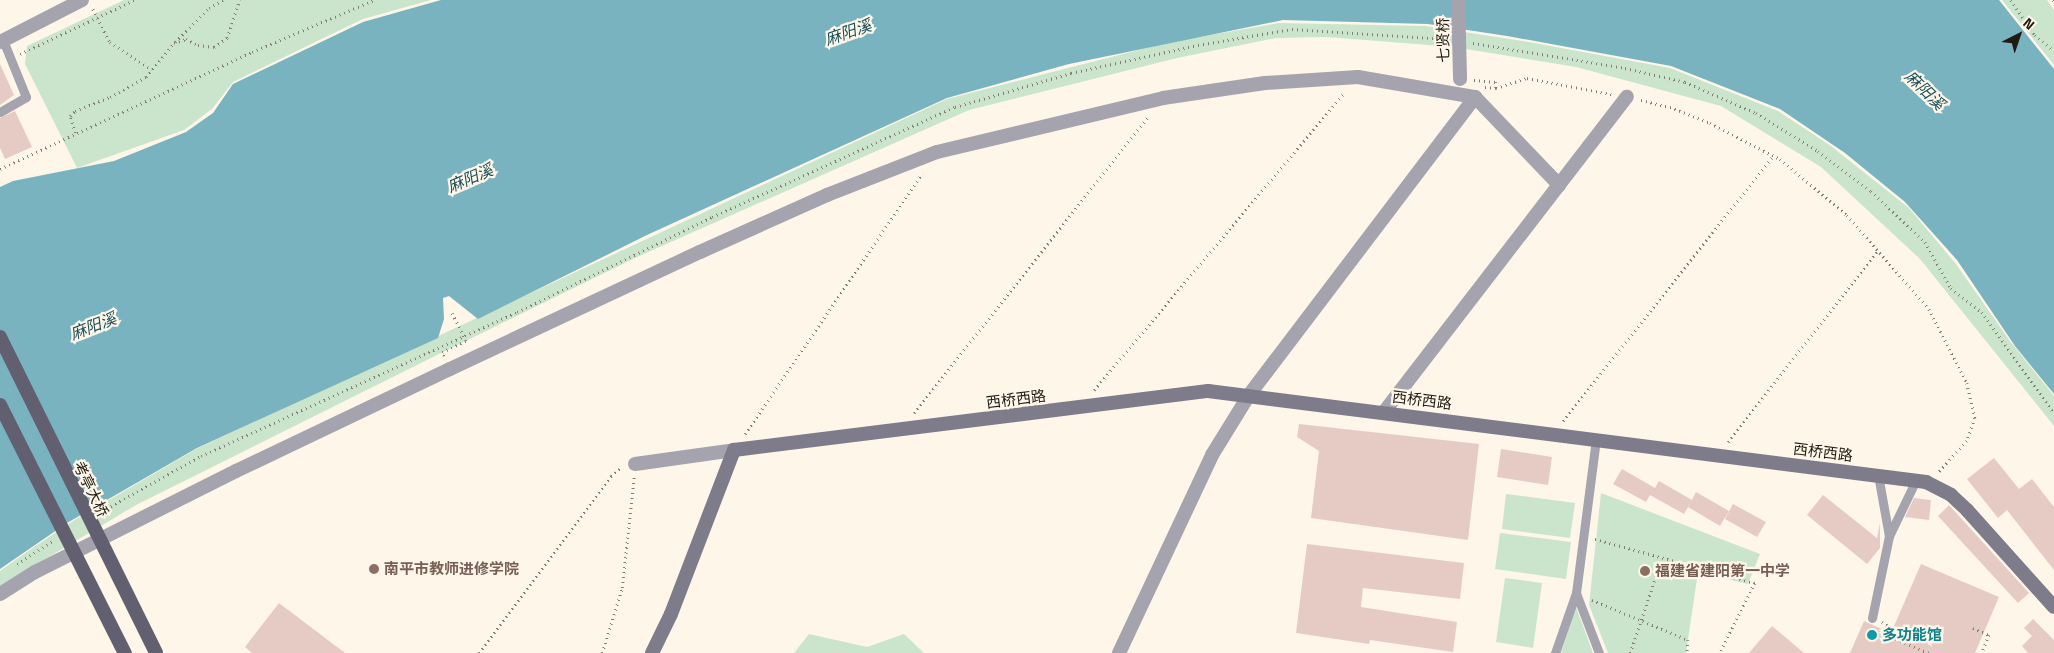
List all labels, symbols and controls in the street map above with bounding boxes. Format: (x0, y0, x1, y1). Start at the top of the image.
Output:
north arrow (1994, 10, 2044, 60)
text: N (2019, 12, 2040, 34)
water label: 麻阳溪 (822, 15, 874, 49)
street label: 七贤桥 (1434, 17, 1452, 63)
water label: 麻阳溪 (1901, 66, 1949, 114)
water label: 麻阳溪 (444, 160, 496, 196)
water label: 麻阳溪 (67, 308, 119, 344)
street label: 西桥西路 (985, 386, 1047, 412)
street label: 西桥西路 (1391, 387, 1453, 413)
street label: 西桥西路 (1792, 439, 1854, 465)
street label: 考亭大桥 (70, 458, 112, 520)
place label: 南平市教师进修学院 (384, 560, 519, 578)
place label: 福建省建阳第一中学 (1655, 562, 1790, 580)
marker: 南平市教师进修学院 (368, 563, 380, 575)
marker: 福建省建阳第一中学 (1639, 565, 1651, 577)
place label: 多功能馆 (1882, 626, 1942, 644)
marker: 多功能馆 (1866, 629, 1878, 641)

